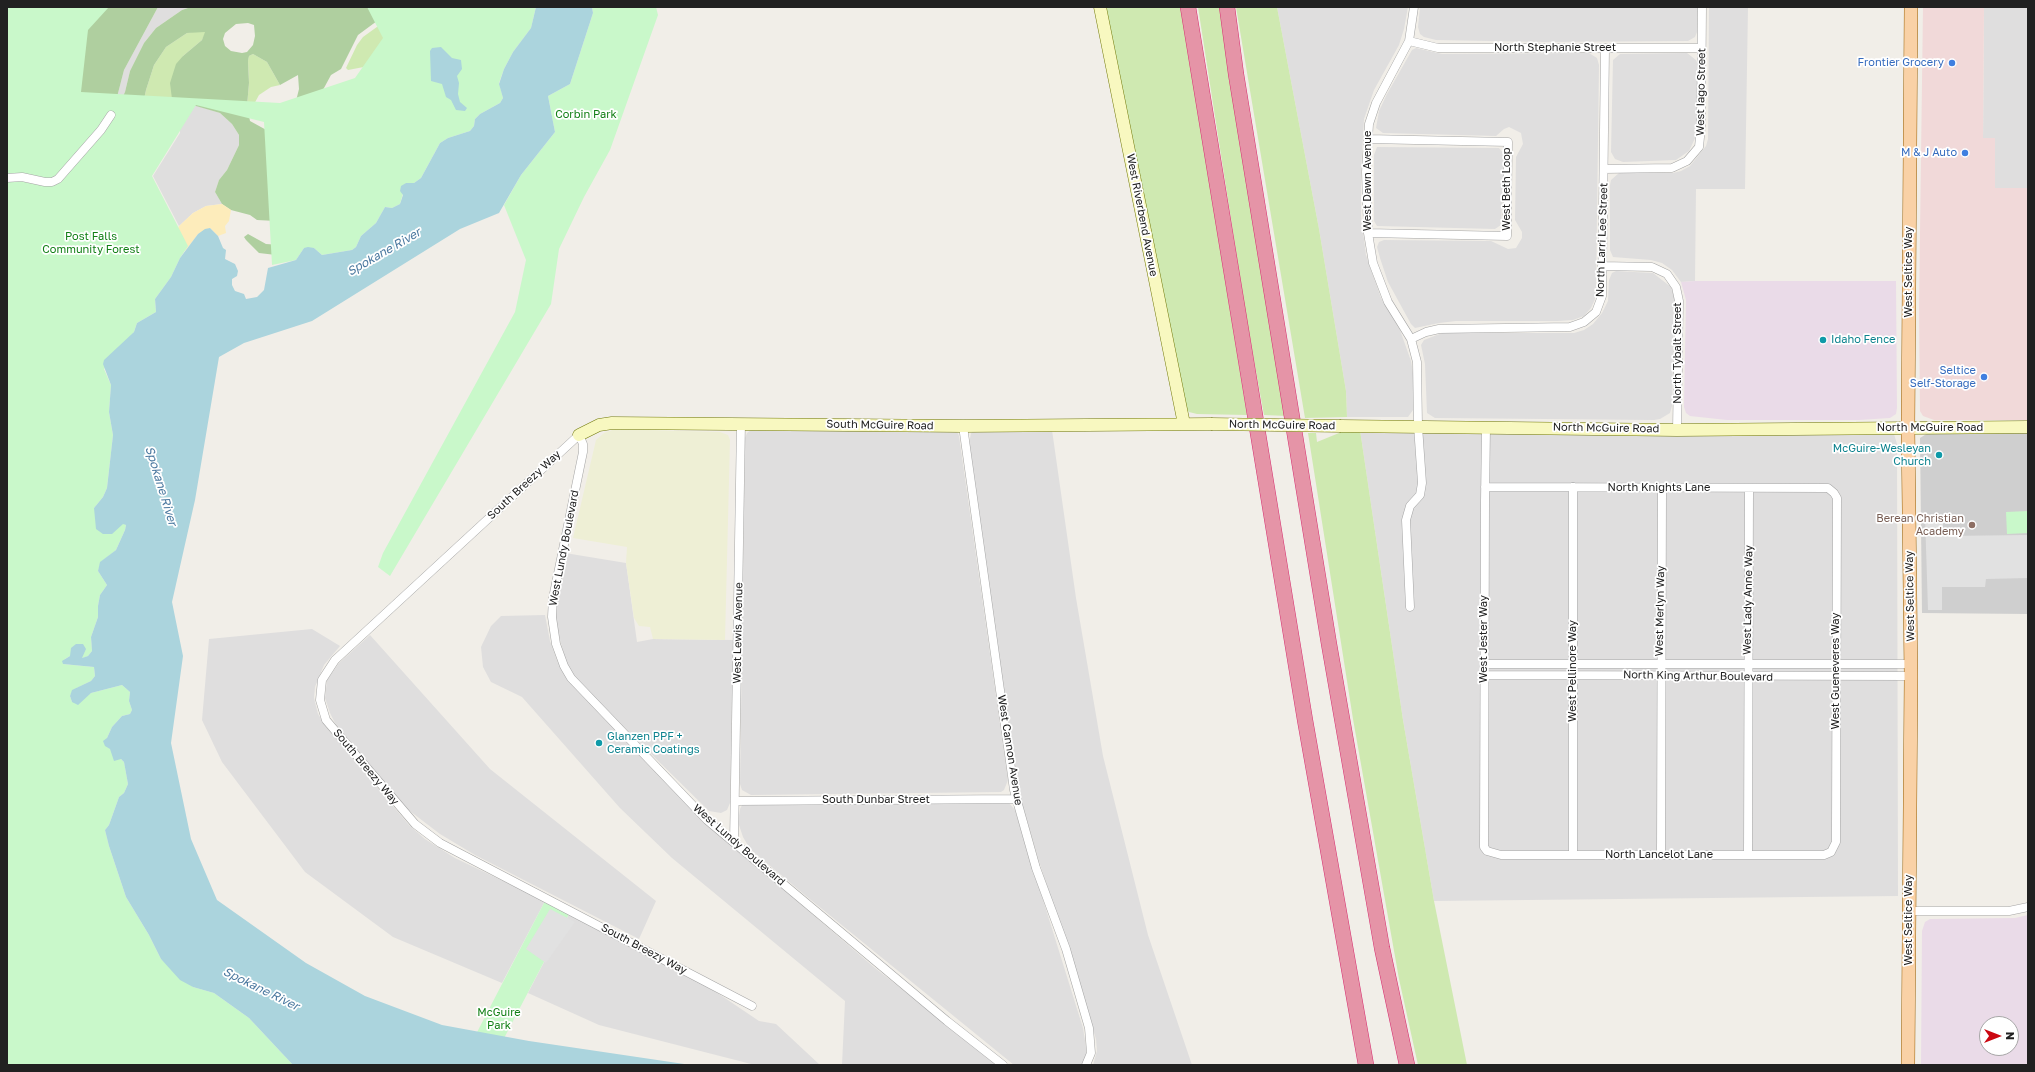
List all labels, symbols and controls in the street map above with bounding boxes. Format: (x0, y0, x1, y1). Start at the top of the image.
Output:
street label: North Stephanie Street (1494, 41, 1616, 55)
street label: West Iago Street (1694, 48, 1708, 136)
place label: Frontier Grocery (1858, 56, 1944, 70)
marker: Frontier Grocery (1947, 58, 1957, 68)
park label: Corbin Park (555, 108, 617, 122)
street label: West Dawn Avenue (1361, 131, 1375, 231)
place label: M & J Auto (1901, 146, 1957, 160)
street label: West Beth Loop (1500, 147, 1514, 231)
marker: M & J Auto (1960, 148, 1970, 158)
street label: West Riverbend Avenue (1124, 153, 1160, 277)
street label: North Larri Lee Street (1593, 183, 1611, 297)
water label: Spokane River (345, 225, 423, 279)
street label: West Seltice Way (1902, 227, 1916, 317)
park label: Post Falls Community Forest (42, 230, 140, 256)
street label: North Tybalt Street (1671, 302, 1685, 404)
place label: Idaho Fence (1831, 333, 1896, 347)
marker: Idaho Fence (1818, 335, 1828, 345)
place label: Seltice Self-Storage (1910, 364, 1976, 390)
marker: Seltice Self-Storage (1979, 372, 1989, 382)
street label: South McGuire Road (826, 417, 934, 433)
street label: North McGuire Road (1229, 417, 1335, 433)
street label: North McGuire Road (1553, 420, 1659, 436)
street label: North McGuire Road (1877, 421, 1983, 435)
place label: McGuire-Wesleyan Church (1833, 442, 1931, 468)
water label: Spokane River (142, 444, 180, 528)
street label: South Breezy Way (485, 448, 563, 522)
marker: McGuire-Wesleyan Church (1934, 450, 1944, 460)
street label: North Knights Lane (1608, 481, 1710, 495)
street label: West Lundy Boulevard (546, 489, 582, 607)
place label: Berean Christian Academy (1876, 512, 1964, 538)
marker: Berean Christian Academy (1967, 520, 1977, 530)
street label: West Lady Anne Way (1740, 545, 1756, 655)
street label: West Seltice Way (1903, 550, 1917, 642)
street label: West Merlyn Way (1653, 565, 1667, 657)
street label: West Lewis Avenue (731, 582, 745, 684)
street label: West Jester Way (1477, 595, 1491, 683)
street label: West Gueneveres Way (1829, 613, 1843, 729)
street label: West Pellinore Way (1566, 620, 1580, 722)
street label: North King Arthur Boulevard (1623, 668, 1773, 684)
street label: West Cannon Avenue (995, 694, 1025, 806)
street label: South Breezy Way (330, 726, 402, 808)
place label: Glanzen PPF + Ceramic Coatings (607, 730, 700, 756)
marker: Glanzen PPF + Ceramic Coatings (594, 738, 604, 748)
street label: South Dunbar Street (822, 793, 930, 807)
street label: West Lundy Boulevard (690, 801, 788, 889)
street label: North Lancelot Lane (1605, 848, 1713, 862)
street label: West Seltice Way (1902, 875, 1916, 965)
street label: South Breezy Way (599, 921, 689, 977)
water label: Spokane River (221, 964, 301, 1014)
park label: McGuire Park (477, 1006, 521, 1032)
north arrow (1979, 1016, 2019, 1056)
text: N (2004, 1032, 2017, 1040)

